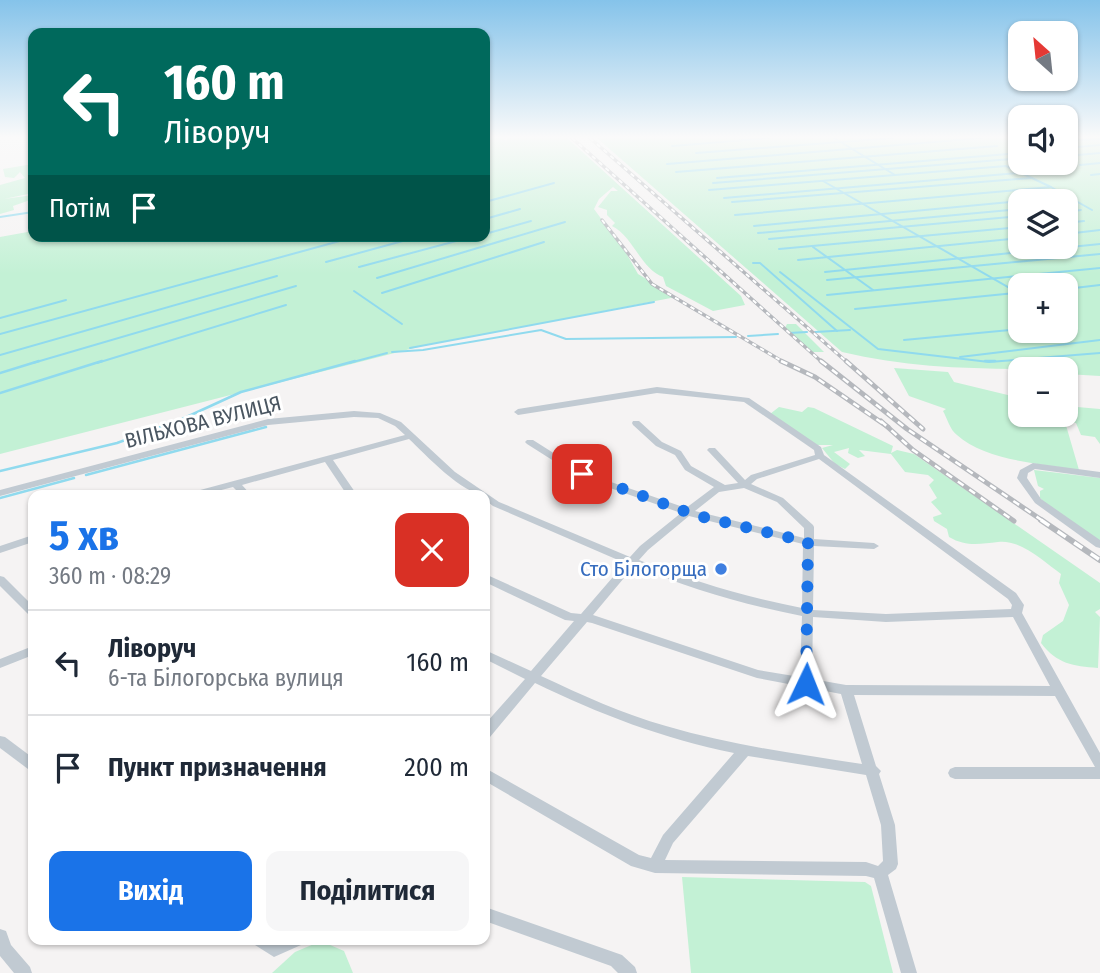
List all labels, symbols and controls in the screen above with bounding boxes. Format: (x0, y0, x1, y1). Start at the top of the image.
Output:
north arrow (1008, 21, 1078, 91)
map controls (1008, 21, 1078, 427)
text: 160 m (164, 53, 285, 112)
icon: left (49, 56, 140, 147)
button: sound (1008, 105, 1078, 175)
text: Ліворуч (164, 113, 271, 151)
icon: arrive (125, 189, 163, 227)
button: layers (1008, 189, 1078, 259)
text: Потім (49, 193, 111, 224)
button: + (1008, 273, 1078, 343)
button: − (1008, 357, 1078, 427)
street label: ВІЛЬХОВА ВУЛИЦЯ (122, 390, 284, 454)
pin (552, 444, 612, 504)
icon: arrive (563, 455, 601, 493)
text: 5 хв (49, 511, 119, 561)
button: close (395, 513, 469, 587)
place label: Сто Білогорща (580, 556, 707, 582)
marker: Сто Білогорща (713, 561, 729, 577)
text: 360 m · 08:29 (49, 562, 171, 590)
text: Ліворуч (108, 633, 196, 664)
icon: left (49, 644, 87, 682)
text: 160 m (406, 647, 469, 678)
position arrow (769, 647, 843, 721)
text: 6-та Білогорська вулиця (108, 664, 344, 692)
icon: arrive (49, 749, 87, 787)
text: Пункт призначення (108, 752, 327, 783)
text: 200 m (404, 752, 469, 783)
button: Вихід (49, 851, 252, 931)
button: Поділитися (266, 851, 469, 931)

